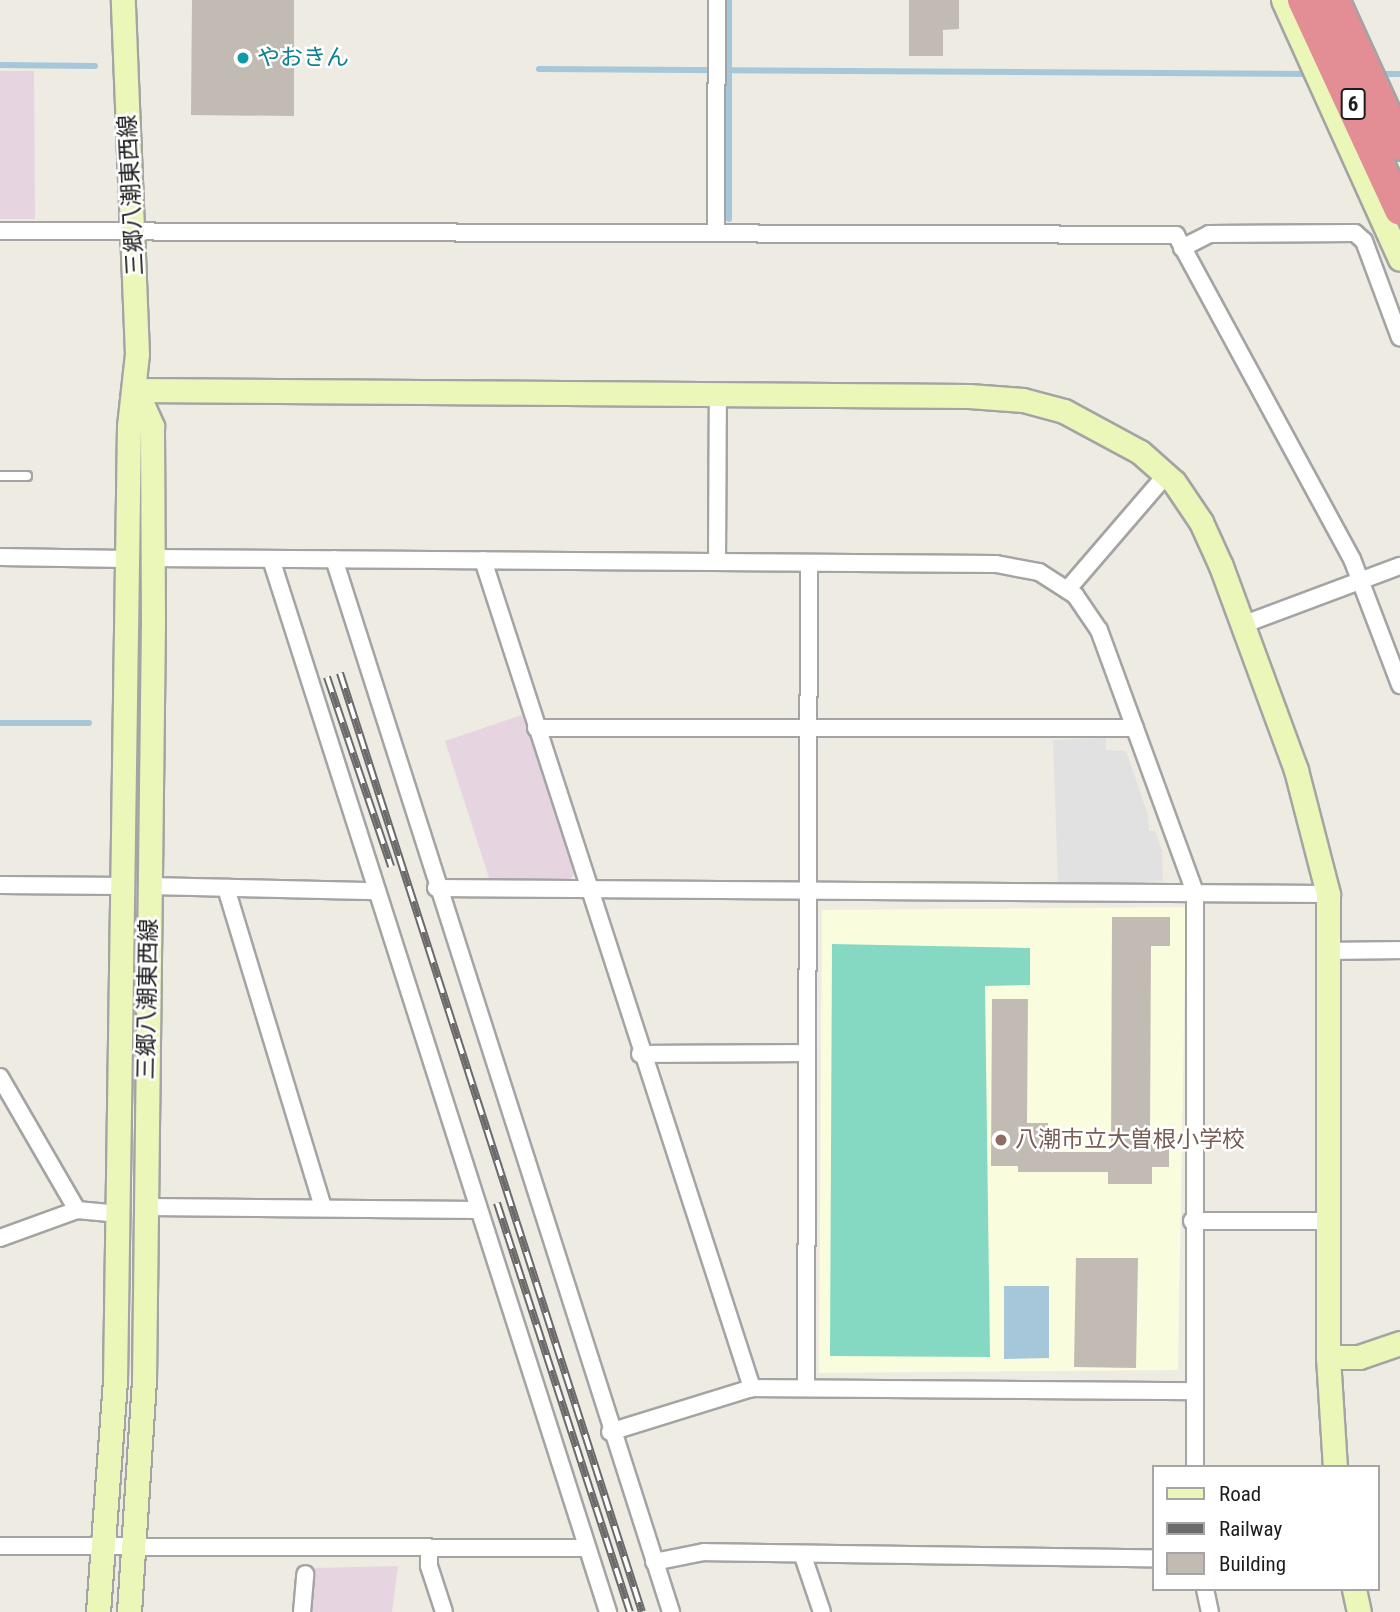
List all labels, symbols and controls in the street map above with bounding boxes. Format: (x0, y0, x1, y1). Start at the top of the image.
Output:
place label: やおきん (257, 44, 349, 72)
marker: やおきん (235, 50, 251, 66)
road number: 6 (1339, 86, 1367, 122)
street label: 三郷八潮東西線 (114, 114, 150, 276)
street label: 三郷八潮東西線 (133, 918, 163, 1080)
place label: 八潮市立大曽根小学校 (1015, 1126, 1245, 1154)
marker: 八潮市立大曽根小学校 (993, 1132, 1009, 1148)
legend (1152, 1465, 1379, 1591)
text: Road (1219, 1482, 1261, 1506)
text: Railway (1219, 1517, 1282, 1541)
text: Building (1219, 1552, 1286, 1576)

